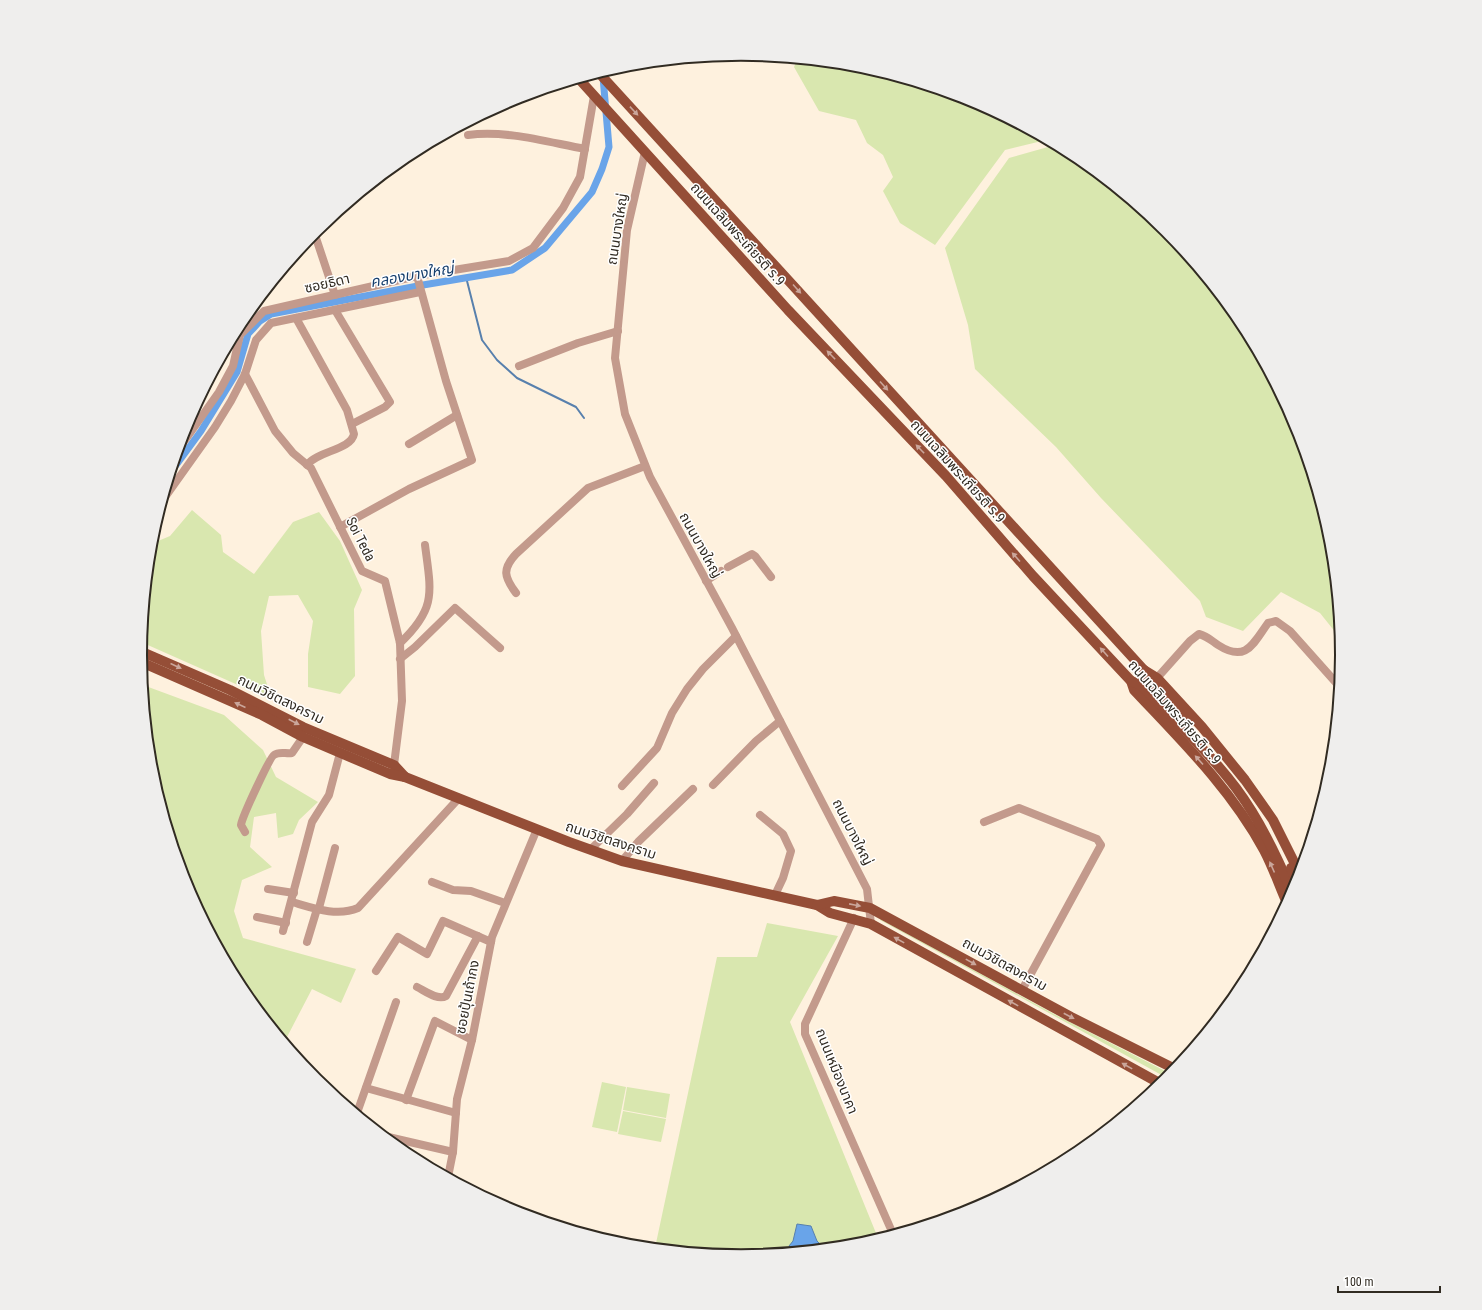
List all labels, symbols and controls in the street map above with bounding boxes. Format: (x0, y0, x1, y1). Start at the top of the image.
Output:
one-way arrow (629, 106, 639, 116)
street label: ถนนเฉลิมพระเกียรติ ร.9 (688, 179, 788, 289)
street label: ถนนบางใหญ่ (603, 192, 631, 266)
water label: คลองบางใหญ่ (369, 258, 457, 291)
street label: ซอยธิดา (303, 270, 351, 296)
one-way arrow (792, 285, 801, 294)
one-way arrow (826, 350, 836, 360)
one-way arrow (880, 381, 889, 391)
street label: ถนนเฉลิมพระเกียรติ ร.9 (908, 416, 1008, 526)
one-way arrow (915, 444, 925, 454)
street label: ถนนบางใหญ่ (676, 510, 726, 580)
street label: Soi Teda (343, 514, 379, 564)
one-way arrow (1011, 551, 1020, 562)
one-way arrow (1099, 647, 1108, 658)
street label: ถนนเฉลิมพระเกียรติ ร.9 (1125, 657, 1225, 767)
one-way arrow (171, 663, 182, 669)
street label: ถนนวิชิตสงคราม (235, 671, 327, 727)
one-way arrow (235, 702, 246, 708)
one-way arrow (288, 719, 299, 725)
one-way arrow (1194, 755, 1204, 765)
street label: ถนนบางใหญ่ (829, 796, 877, 868)
street label: ถนนวิชิตสงคราม (564, 818, 658, 862)
one-way arrow (1269, 861, 1275, 873)
one-way arrow (849, 903, 861, 909)
street label: ถนนวิชิตสงคราม (960, 934, 1050, 994)
one-way arrow (893, 936, 905, 943)
street label: ซอยปุ้นเถ้ากง (452, 959, 483, 1036)
one-way arrow (965, 959, 977, 965)
one-way arrow (1007, 1000, 1019, 1006)
one-way arrow (1063, 1012, 1075, 1019)
street label: ถนนเหมืองนาคา (813, 1026, 861, 1116)
one-way arrow (1121, 1062, 1133, 1069)
scale bar (1338, 1268, 1440, 1294)
text: 100 m (1344, 1275, 1374, 1289)

